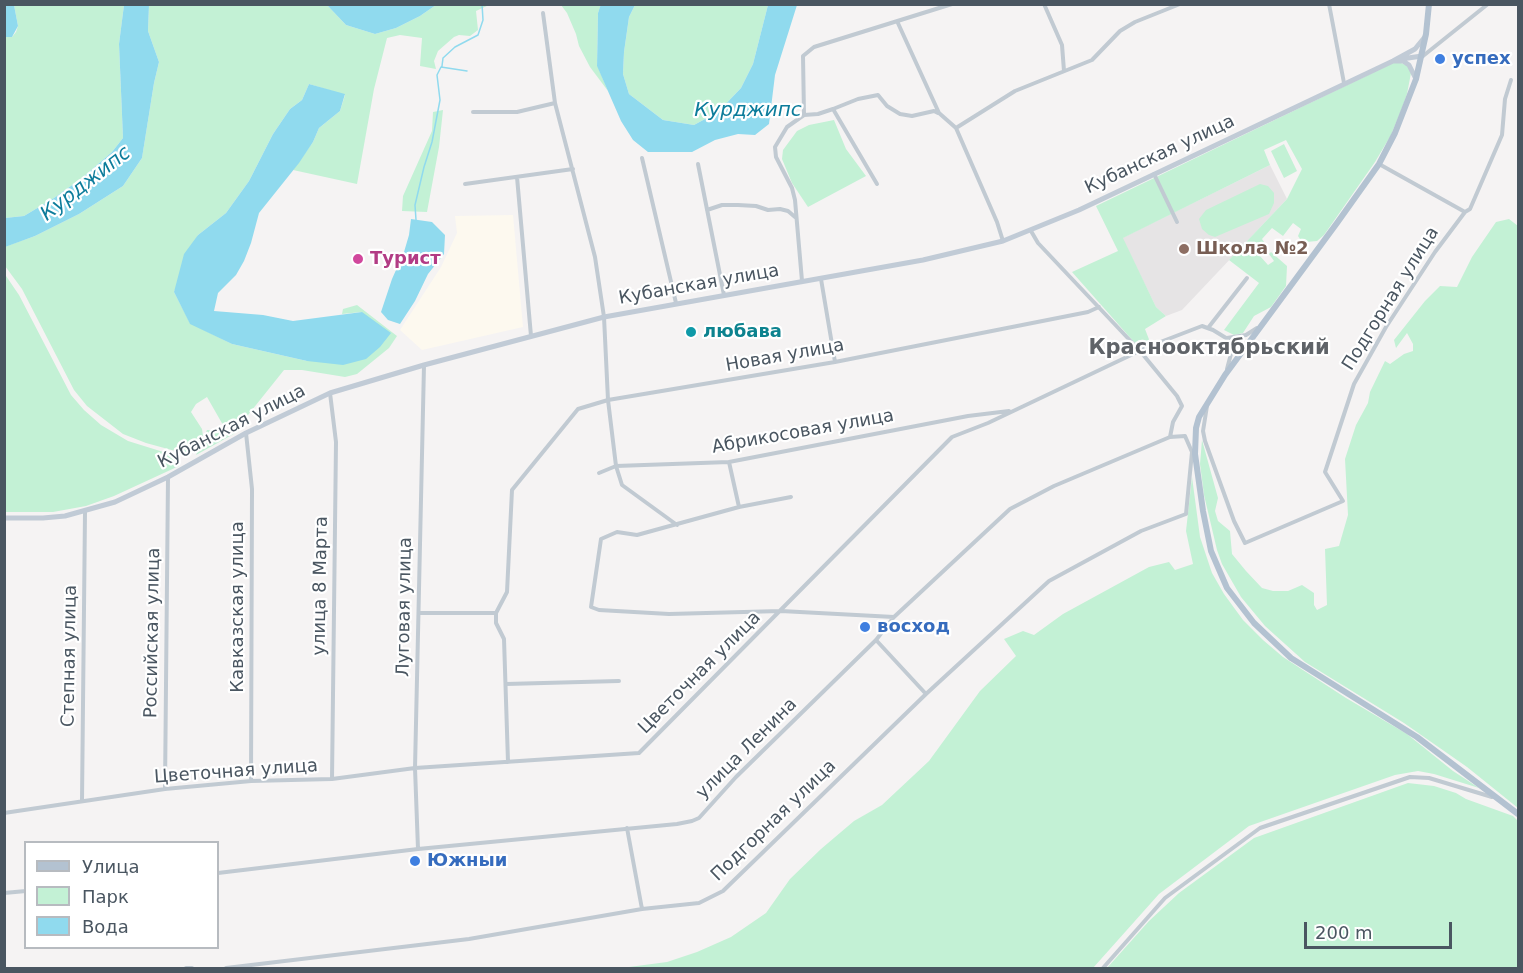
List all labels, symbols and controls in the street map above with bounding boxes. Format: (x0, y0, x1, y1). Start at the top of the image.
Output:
place label: успех (1452, 48, 1511, 70)
marker: успех (1433, 52, 1447, 66)
water label: Курджипс (694, 99, 802, 123)
street label: Кубанская улица (1082, 111, 1238, 199)
water label: Курджипс (36, 141, 136, 227)
street label: Подгорная улица (1338, 223, 1444, 375)
place label: Школа №2 (1196, 238, 1309, 260)
marker: Школа №2 (1177, 242, 1191, 256)
place label: Турист (370, 248, 441, 270)
marker: Турист (351, 252, 365, 266)
street label: Кубанская улица (617, 260, 781, 310)
place label: любава (703, 321, 782, 343)
marker: любава (684, 325, 698, 339)
street label: Новая улица (724, 335, 846, 377)
district label: Краснооктябрьский (1088, 336, 1330, 362)
street label: Кубанская улица (155, 380, 309, 474)
street label: Абрикосовая улица (710, 405, 896, 459)
street label: улица 8 Марта (309, 516, 333, 656)
street label: Кавказская улица (227, 521, 249, 693)
street label: Луговая улица (393, 537, 417, 677)
street label: Российская улица (141, 548, 165, 718)
street label: Степная улица (58, 585, 82, 727)
street label: Цветочная улица (634, 607, 766, 739)
place label: восход (877, 616, 950, 638)
marker: восход (858, 620, 872, 634)
street label: улица Ленина (692, 694, 802, 804)
street label: Цветочная улица (153, 755, 319, 789)
street label: Подгорная улица (707, 756, 841, 886)
legend (24, 841, 219, 949)
place label: Южныи (427, 850, 507, 872)
marker: Южныи (408, 854, 422, 868)
text: Улица (82, 856, 139, 877)
text: Парк (82, 886, 129, 907)
scale bar (1307, 910, 1456, 948)
text: Вода (82, 916, 129, 937)
text: 200 m (1315, 922, 1373, 943)

